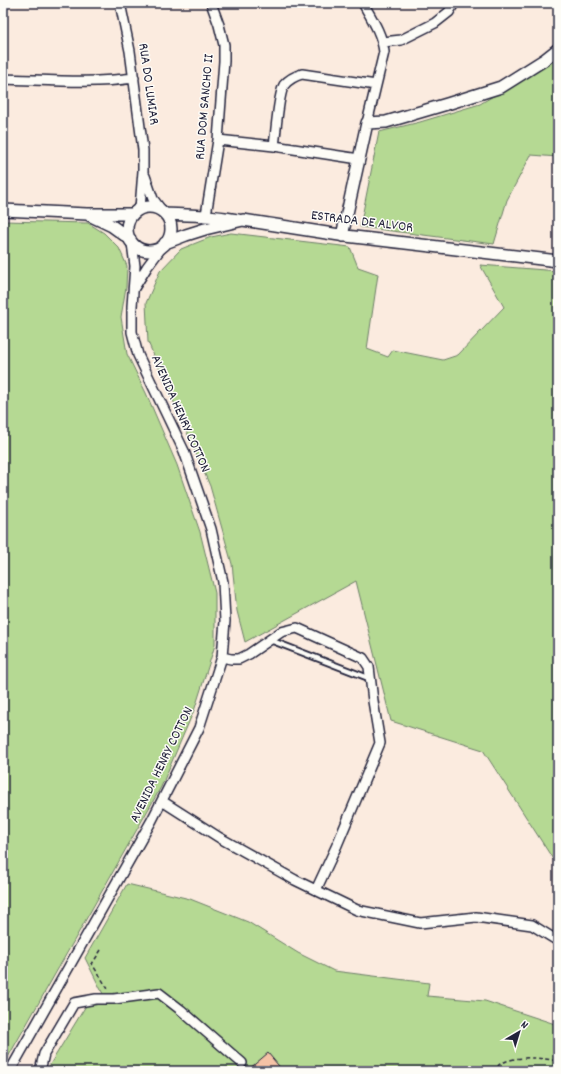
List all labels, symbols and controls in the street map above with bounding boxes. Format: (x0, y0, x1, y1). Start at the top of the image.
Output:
street label: RUA DO LUMIAR (132, 42, 164, 126)
street label: RUA DOM SANCHO II (190, 53, 220, 161)
street label: ESTRADA DE ALVOR (310, 206, 414, 238)
street label: AVENIDA HENRY COTTON (145, 352, 215, 476)
street label: AVENIDA HENRY COTTON (125, 704, 199, 826)
north arrow (499, 1012, 539, 1052)
text: N (517, 1018, 531, 1034)

